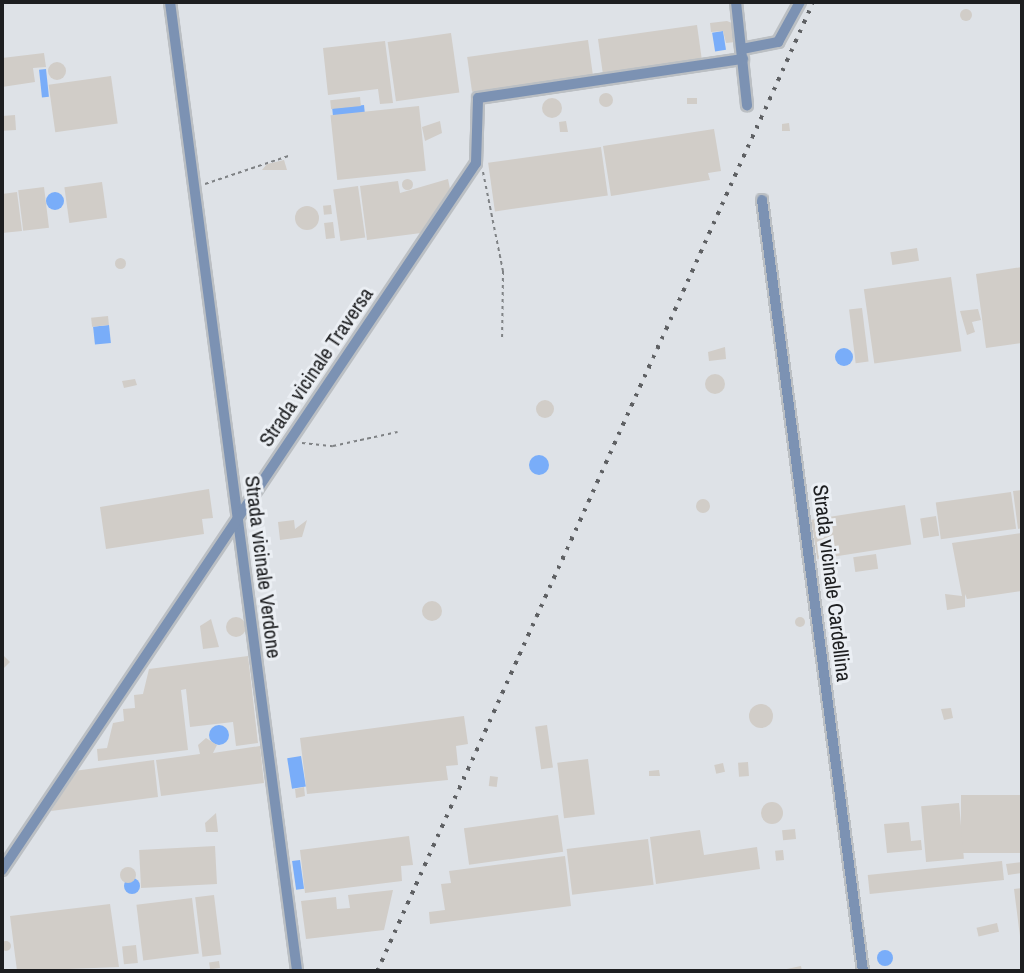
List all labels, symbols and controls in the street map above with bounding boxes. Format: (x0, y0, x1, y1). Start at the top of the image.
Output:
street label: Strada vicinale Traversa (253, 282, 379, 452)
street label: Strada vicinale Verdone (239, 474, 287, 660)
street label: Strada vicinale Cardellina (807, 483, 857, 683)

